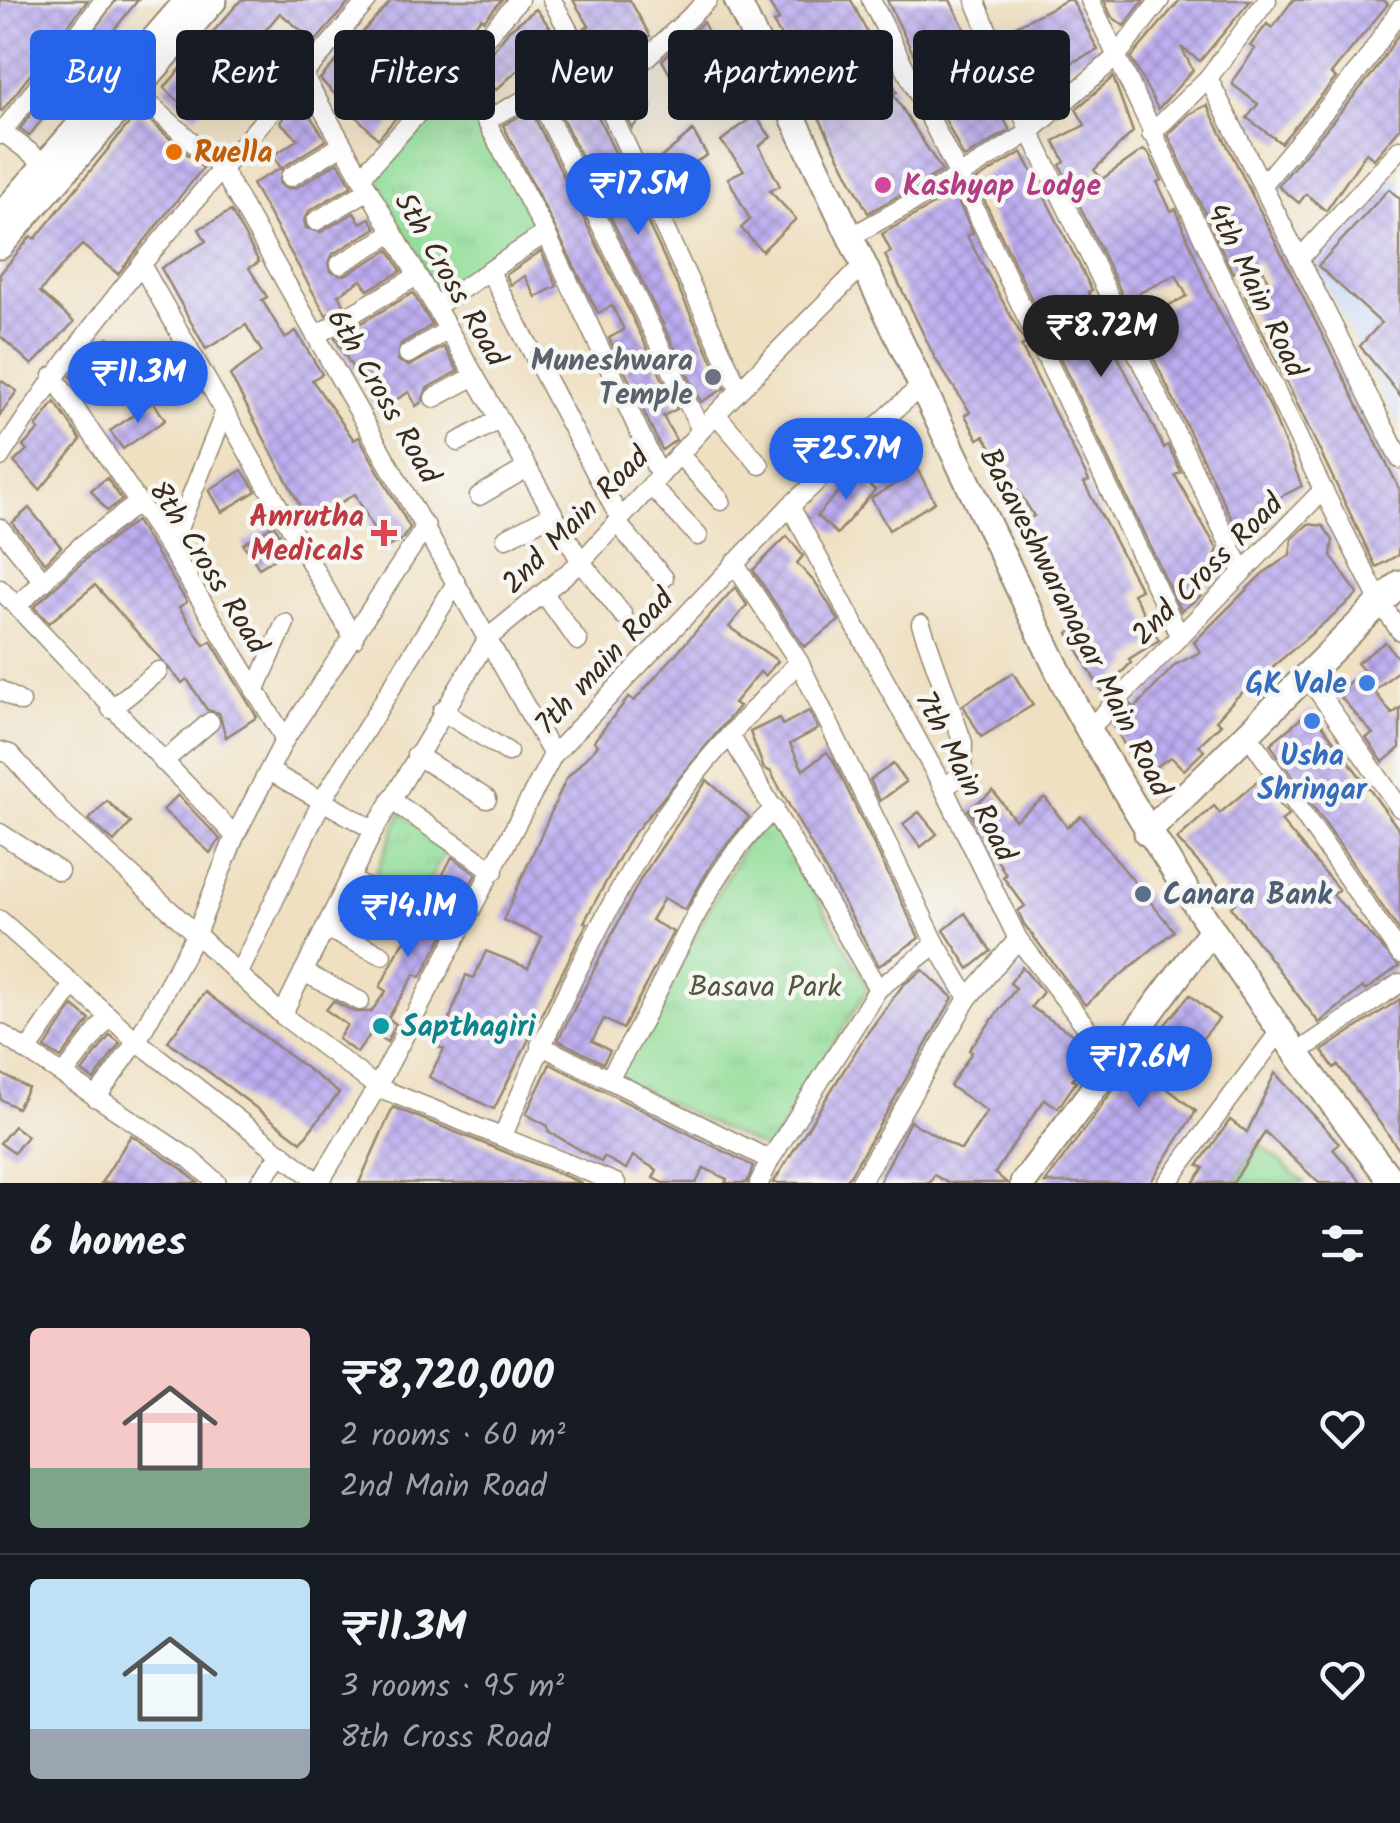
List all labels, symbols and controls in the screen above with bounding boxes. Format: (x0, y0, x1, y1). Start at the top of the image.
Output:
chip: Buy (30, 30, 156, 120)
chip: Rent (176, 30, 314, 120)
chip: Filters (334, 30, 495, 120)
chip: New (515, 30, 648, 120)
chip: Apartment (668, 30, 893, 120)
chip: House (913, 30, 1070, 120)
place label: Ruella (194, 130, 273, 178)
marker: Ruella (163, 141, 185, 163)
pin: ₹17.5M (557, 153, 719, 238)
text: ₹17.5M (588, 160, 688, 211)
place label: Kashyap Lodge (903, 163, 1102, 211)
marker: Kashyap Lodge (872, 174, 894, 196)
street label: 5th Cross Road (380, 184, 519, 377)
street label: 4th Main Road (1192, 195, 1319, 387)
pin: ₹8.72M (1020, 295, 1182, 380)
street label: 6th Cross Road (313, 300, 452, 495)
text: ₹8.72M (1045, 302, 1157, 353)
place label: Muneshwara Temple (531, 338, 693, 420)
pin: ₹11.3M (57, 341, 219, 426)
text: ₹11.3M (90, 348, 186, 399)
marker: Muneshwara Temple (702, 366, 724, 388)
pin: ₹25.7M (765, 418, 927, 503)
text: ₹25.7M (791, 425, 901, 476)
street label: 2nd Main Road (491, 435, 663, 607)
street label: Basaveshwaranagar Main Road (965, 440, 1184, 807)
street label: 8th Cross Road (135, 472, 280, 665)
street label: 2nd Cross Road (1121, 482, 1297, 658)
place label: Amrutha Medicals (249, 494, 364, 576)
marker: Amrutha Medicals (373, 522, 395, 544)
street label: 7th main Road (524, 577, 687, 747)
place label: GK Vale (1246, 661, 1347, 709)
marker: GK Vale (1356, 672, 1378, 694)
street label: 7th Main Road (900, 683, 1028, 872)
marker: Usha Shringar (1301, 710, 1323, 732)
place label: Usha Shringar (1257, 733, 1368, 815)
place label: Canara Bank (1163, 872, 1333, 920)
pin: ₹14.1M (327, 875, 489, 960)
text: ₹14.1M (360, 882, 456, 933)
marker: Canara Bank (1132, 883, 1154, 905)
park label: Basava Park (688, 964, 843, 1012)
place label: Sapthagiri (401, 1004, 537, 1052)
marker: Sapthagiri (370, 1015, 392, 1037)
pin: ₹17.6M (1058, 1026, 1220, 1111)
text: ₹17.6M (1088, 1033, 1190, 1084)
text: 6 homes (30, 1210, 186, 1277)
icon: filters (1315, 1216, 1370, 1271)
text: ₹8,720,000 (340, 1344, 554, 1411)
icon: home (110, 1368, 230, 1488)
icon: heart (1315, 1401, 1370, 1456)
text: 2 rooms · 60 m² (340, 1411, 565, 1462)
text: 2nd Main Road (340, 1462, 546, 1513)
text: ₹11.3M (340, 1595, 467, 1662)
icon: home (110, 1619, 230, 1739)
icon: heart (1315, 1652, 1370, 1707)
text: 3 rooms · 95 m² (340, 1662, 564, 1713)
text: 8th Cross Road (340, 1713, 550, 1764)

